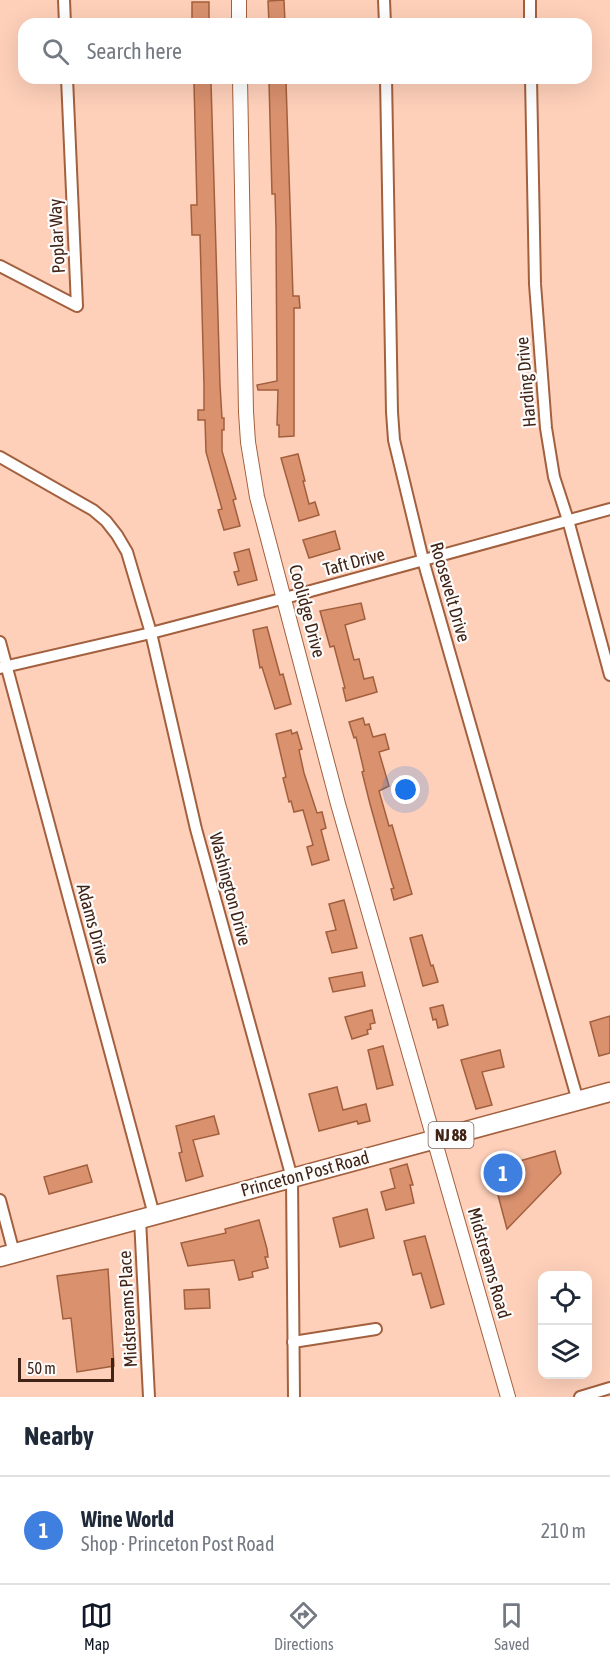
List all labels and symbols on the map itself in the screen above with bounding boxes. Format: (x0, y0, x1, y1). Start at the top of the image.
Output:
street label: Poplar Way (44, 198, 69, 274)
street label: Harding Drive (511, 336, 540, 428)
street label: Roosevelt Drive (426, 539, 475, 644)
street label: Taft Drive (321, 543, 387, 580)
street label: Coolidge Drive (285, 562, 330, 660)
your location (391, 775, 420, 804)
street label: Washington Drive (205, 830, 256, 948)
street label: Adams Drive (73, 881, 114, 966)
road number: NJ 88 (428, 1122, 474, 1148)
street label: Princeton Post Road (238, 1146, 371, 1201)
pin: 1 (484, 1150, 522, 1196)
street label: Midstreams Road (464, 1205, 515, 1321)
street label: Midstreams Place (114, 1250, 141, 1368)
scale bar (18, 1355, 114, 1382)

